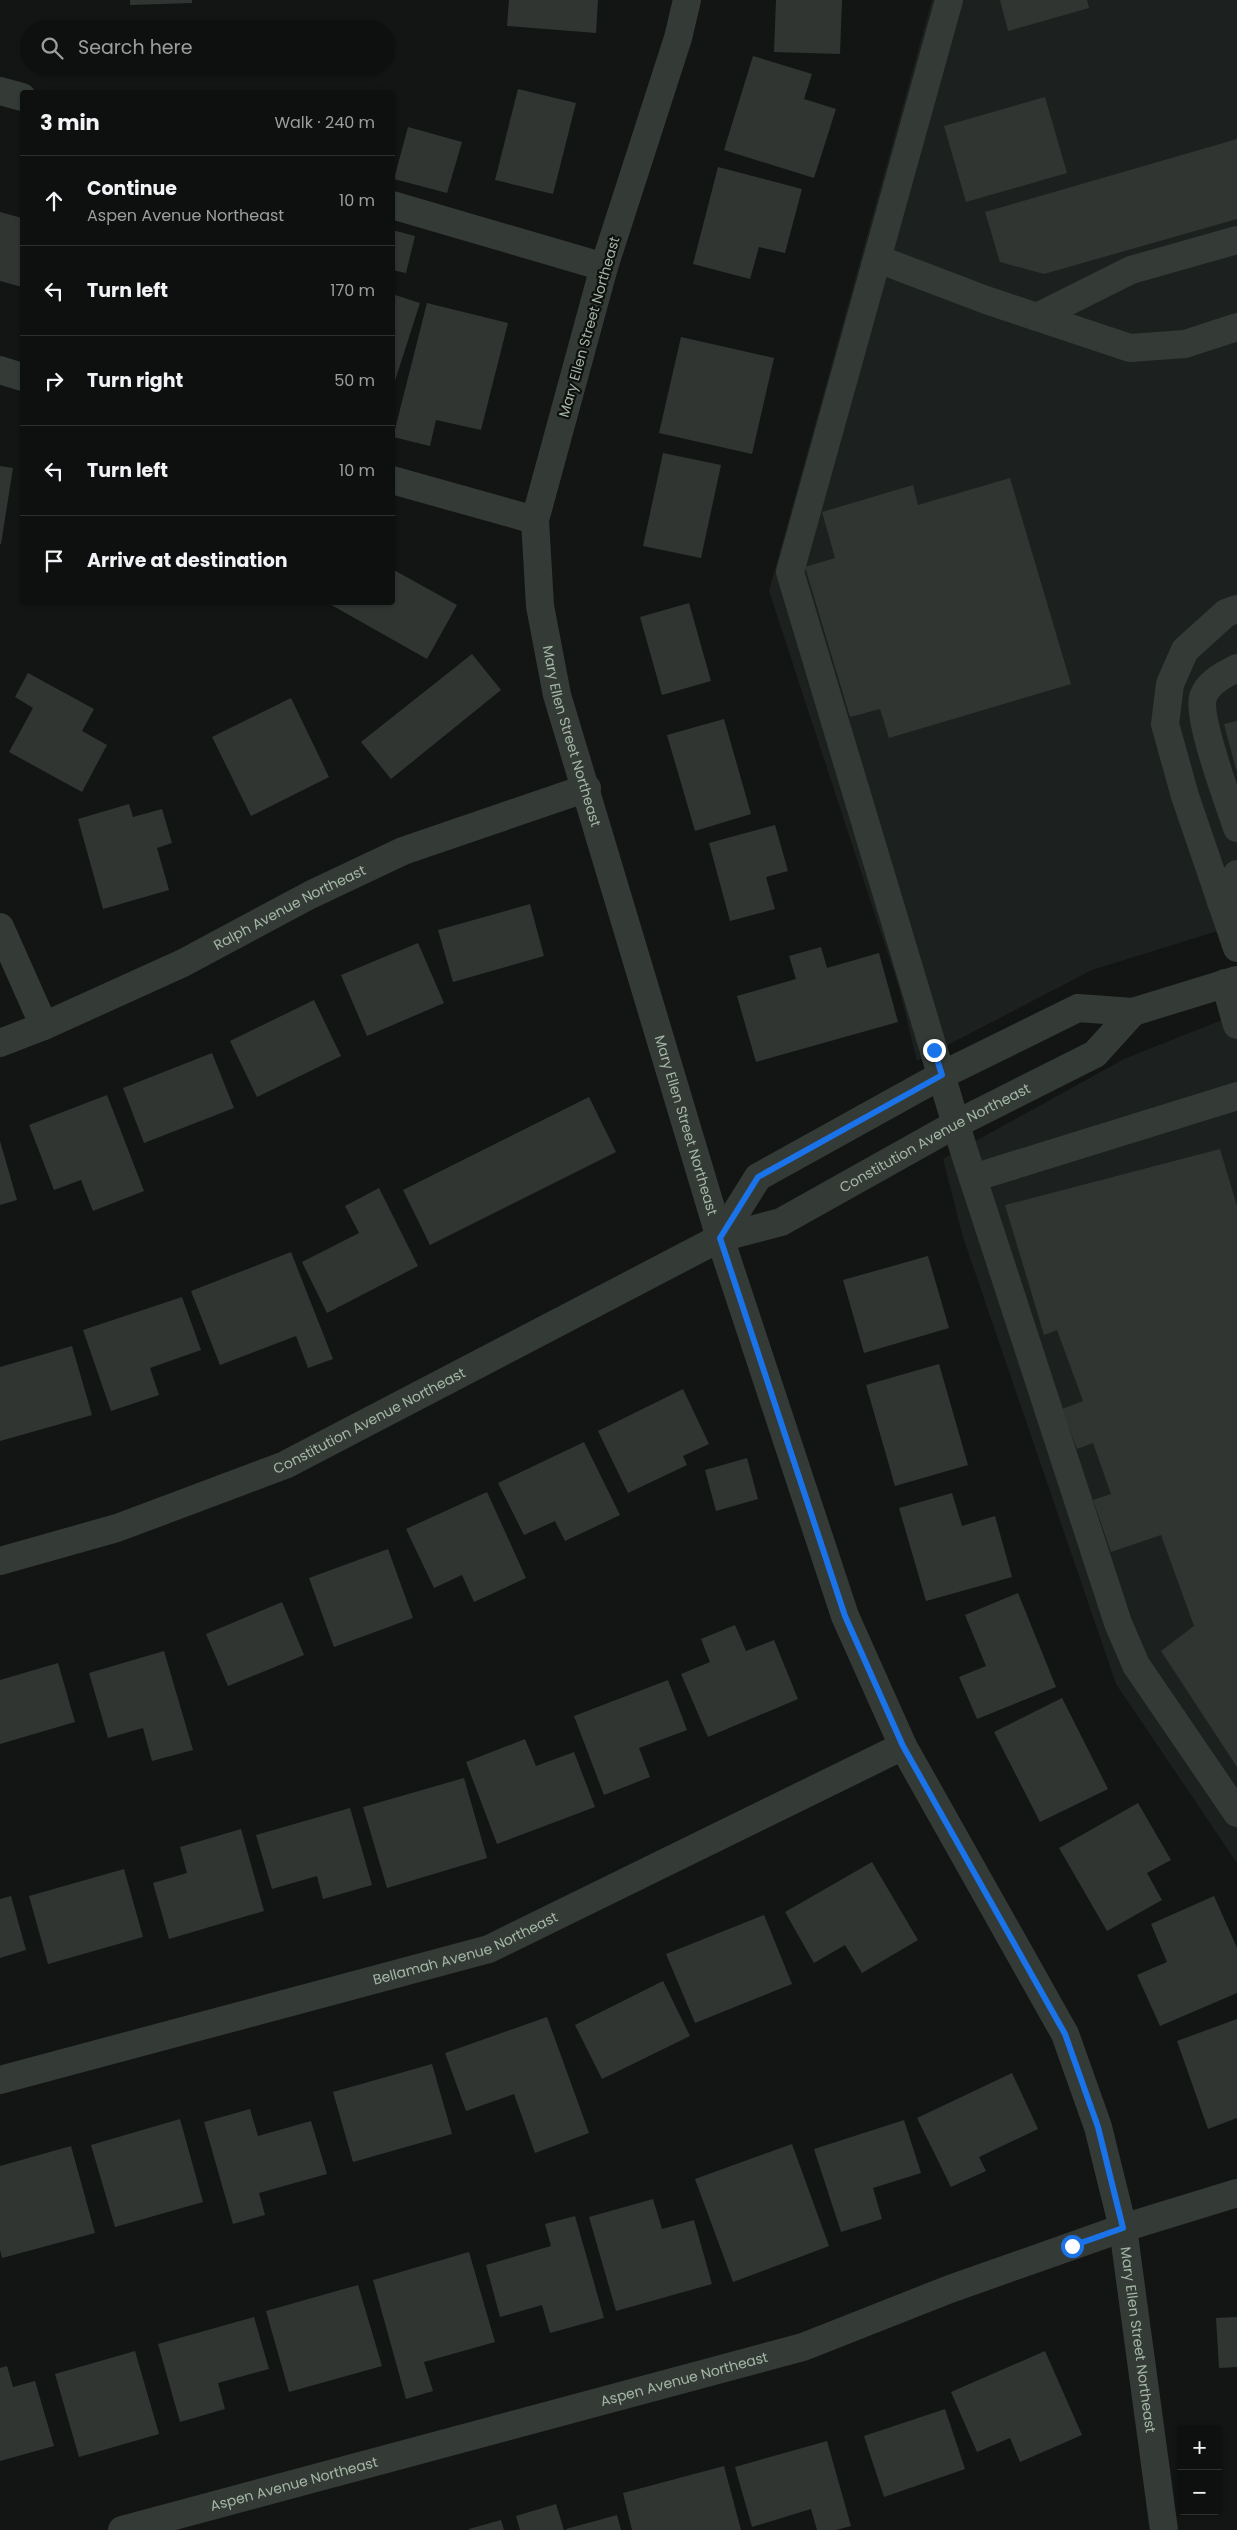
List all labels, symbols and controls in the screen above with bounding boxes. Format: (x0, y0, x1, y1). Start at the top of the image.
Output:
search box (20, 20, 395, 75)
icon: search (38, 34, 66, 62)
text: Search here (78, 34, 192, 61)
text: 3 min (40, 108, 100, 137)
text: Walk · 240 m (274, 111, 375, 134)
text: Continue (87, 175, 177, 202)
icon: ahead (40, 187, 68, 215)
text: 10 m (339, 189, 375, 212)
text: Aspen Avenue Northeast (87, 204, 284, 227)
street label: Mary Ellen Street Northeast (554, 234, 624, 420)
icon: left (40, 277, 68, 305)
text: Turn left (87, 277, 168, 304)
text: 170 m (330, 279, 375, 302)
icon: right (40, 367, 68, 395)
text: Turn right (87, 367, 183, 394)
text: 50 m (334, 369, 375, 392)
icon: left (40, 457, 68, 485)
text: Turn left (87, 457, 168, 484)
text: 10 m (339, 459, 375, 482)
icon: arrive (40, 547, 68, 575)
text: Arrive at destination (87, 547, 288, 574)
street label: Mary Ellen Street Northeast (538, 644, 606, 829)
street label: Ralph Avenue Northeast (210, 860, 369, 955)
street label: Mary Ellen Street Northeast (650, 1033, 723, 1218)
route end (923, 1039, 946, 1062)
street label: Constitution Avenue Northeast (836, 1078, 1033, 1197)
street label: Constitution Avenue Northeast (270, 1363, 469, 1479)
street label: Bellamah Avenue Northeast (371, 1907, 561, 1990)
route start (1061, 2235, 1084, 2258)
street label: Mary Ellen Street Northeast (1116, 2245, 1161, 2434)
street label: Aspen Avenue Northeast (598, 2347, 770, 2411)
map controls (1177, 2425, 1222, 2515)
button: + (1177, 2425, 1222, 2470)
street label: Aspen Avenue Northeast (208, 2452, 380, 2516)
button: − (1177, 2470, 1222, 2515)

